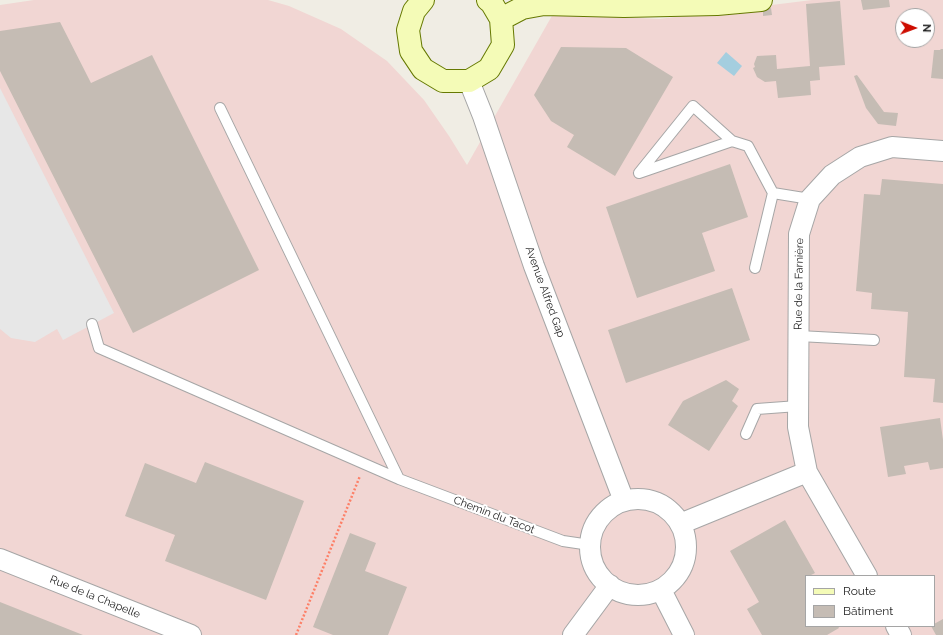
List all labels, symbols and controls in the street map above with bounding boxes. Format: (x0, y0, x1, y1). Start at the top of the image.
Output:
north arrow (895, 8, 935, 48)
text: N (920, 24, 933, 33)
street label: Rue de la Farnière (792, 238, 806, 330)
street label: Avenue Alfred Gap (522, 245, 568, 339)
street label: Chemin du Tacot (451, 493, 537, 537)
street label: Rue de la Chapelle (48, 573, 142, 621)
legend (805, 575, 935, 627)
text: Route (843, 584, 876, 598)
text: Bâtiment (843, 604, 893, 618)

